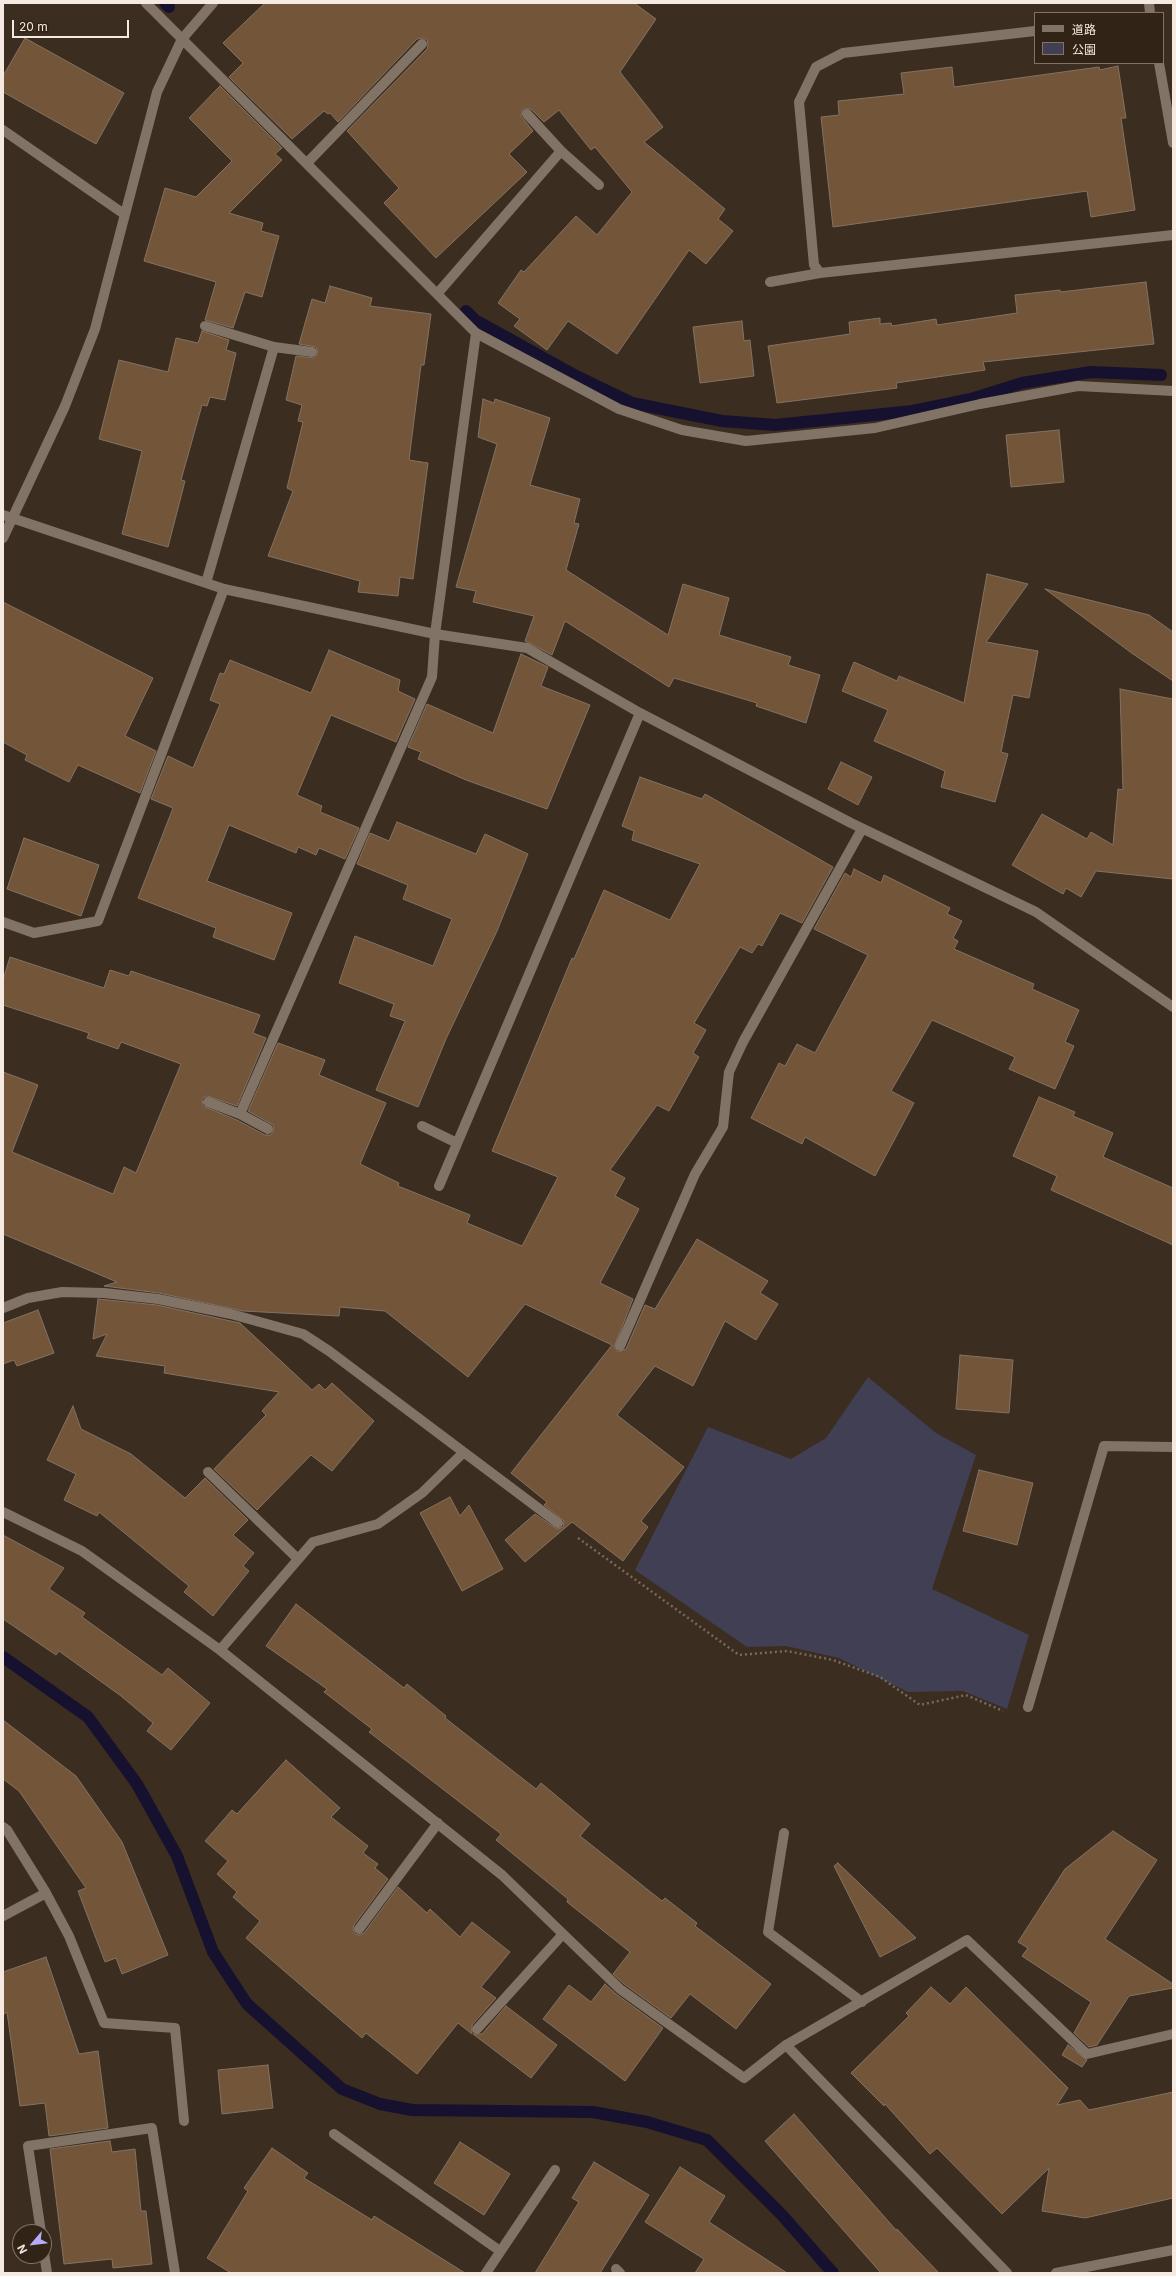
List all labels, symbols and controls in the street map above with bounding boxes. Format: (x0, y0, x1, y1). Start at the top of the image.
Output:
scale bar (14, 12, 131, 38)
legend (1034, 12, 1164, 64)
text: 20 m (19, 19, 48, 34)
text: 道路 (1072, 22, 1096, 37)
text: 公園 (1072, 42, 1096, 57)
north arrow (12, 2224, 52, 2264)
text: N (14, 2242, 30, 2256)

